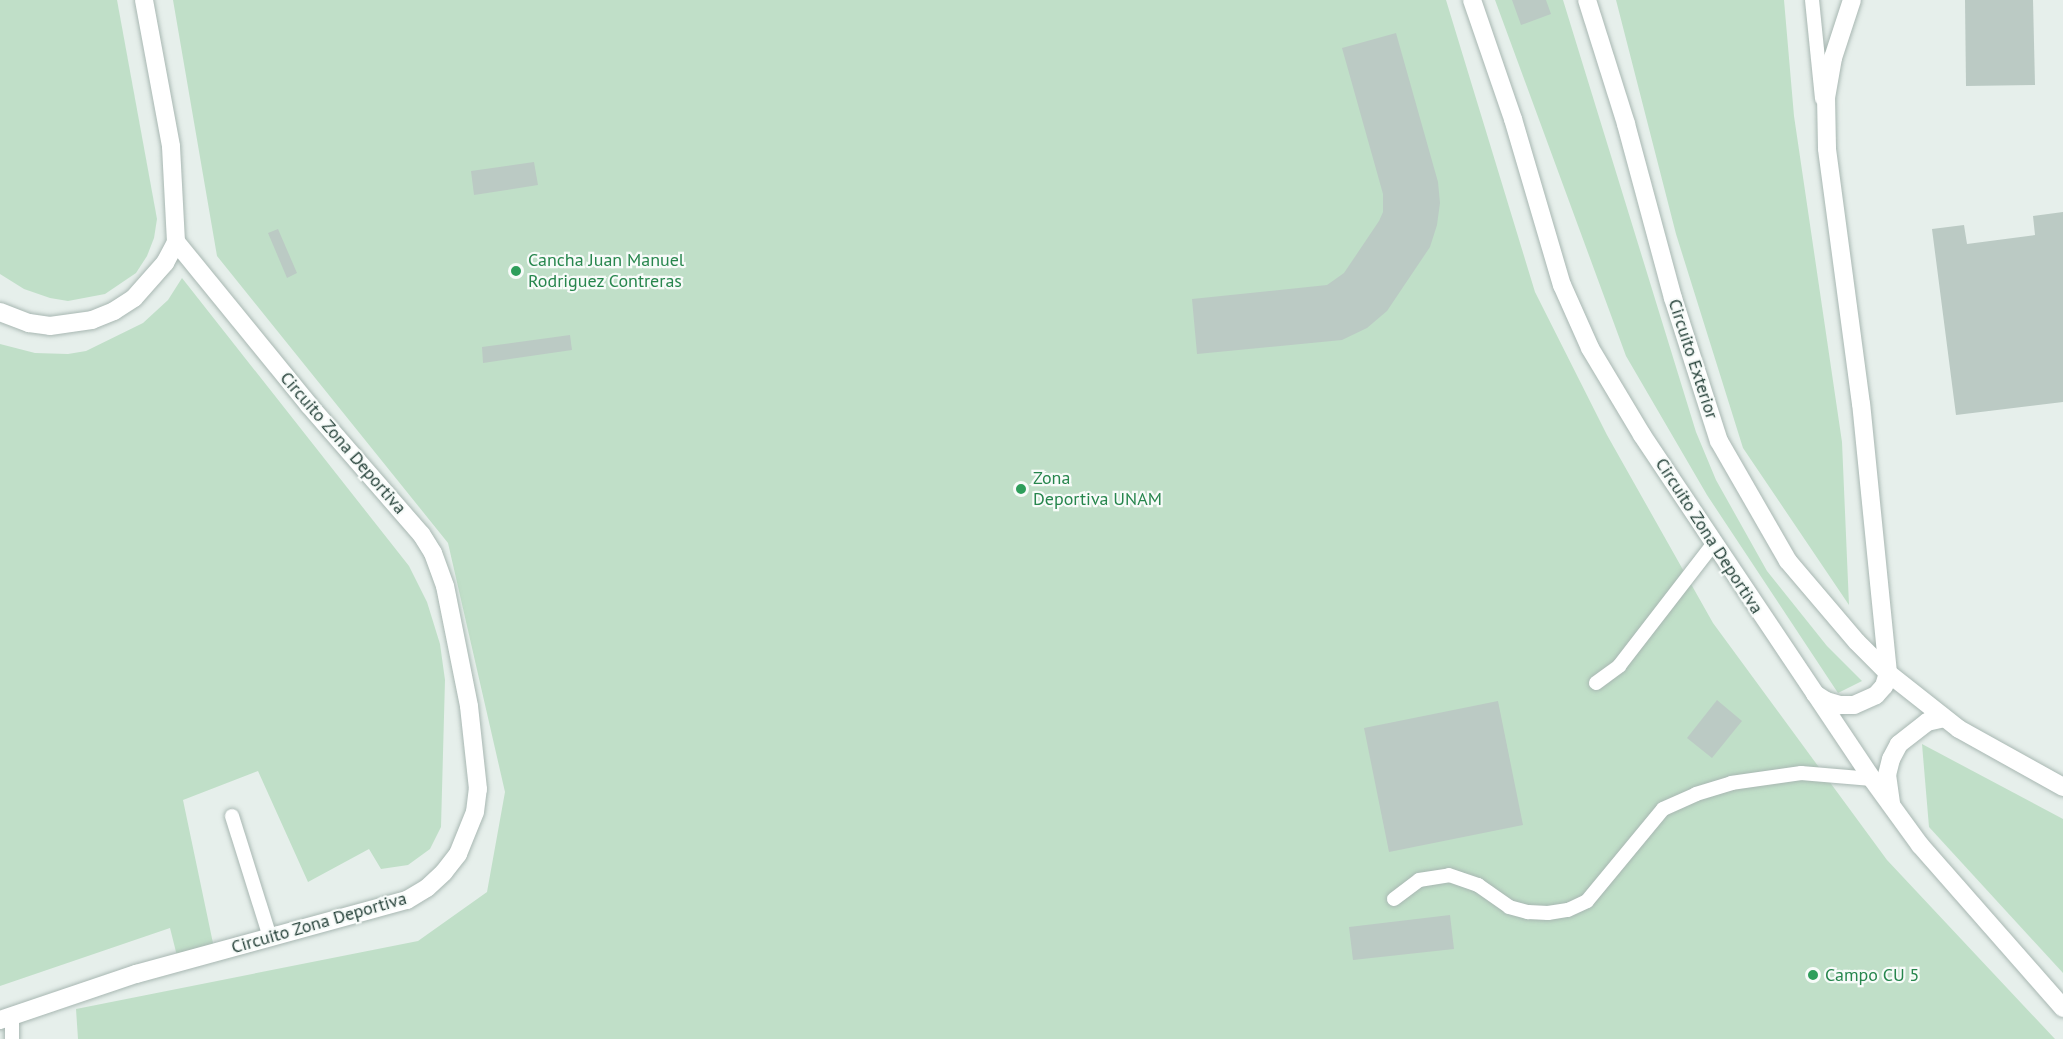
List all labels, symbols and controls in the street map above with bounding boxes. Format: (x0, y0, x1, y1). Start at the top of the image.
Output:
place label: Cancha Juan Manuel Rodriguez Contreras (528, 250, 684, 292)
marker: Cancha Juan Manuel Rodriguez Contreras (509, 264, 523, 278)
street label: Circuito Exterior (1663, 296, 1723, 422)
street label: Circuito Zona Deportiva (275, 367, 411, 519)
street label: Circuito Zona Deportiva (1650, 454, 1768, 618)
place label: Zona Deportiva UNAM (1033, 468, 1162, 510)
marker: Zona Deportiva UNAM (1014, 482, 1028, 496)
street label: Circuito Zona Deportiva (229, 888, 409, 958)
place label: Campo CU 5 (1825, 964, 1919, 986)
marker: Campo CU 5 (1806, 968, 1820, 982)

